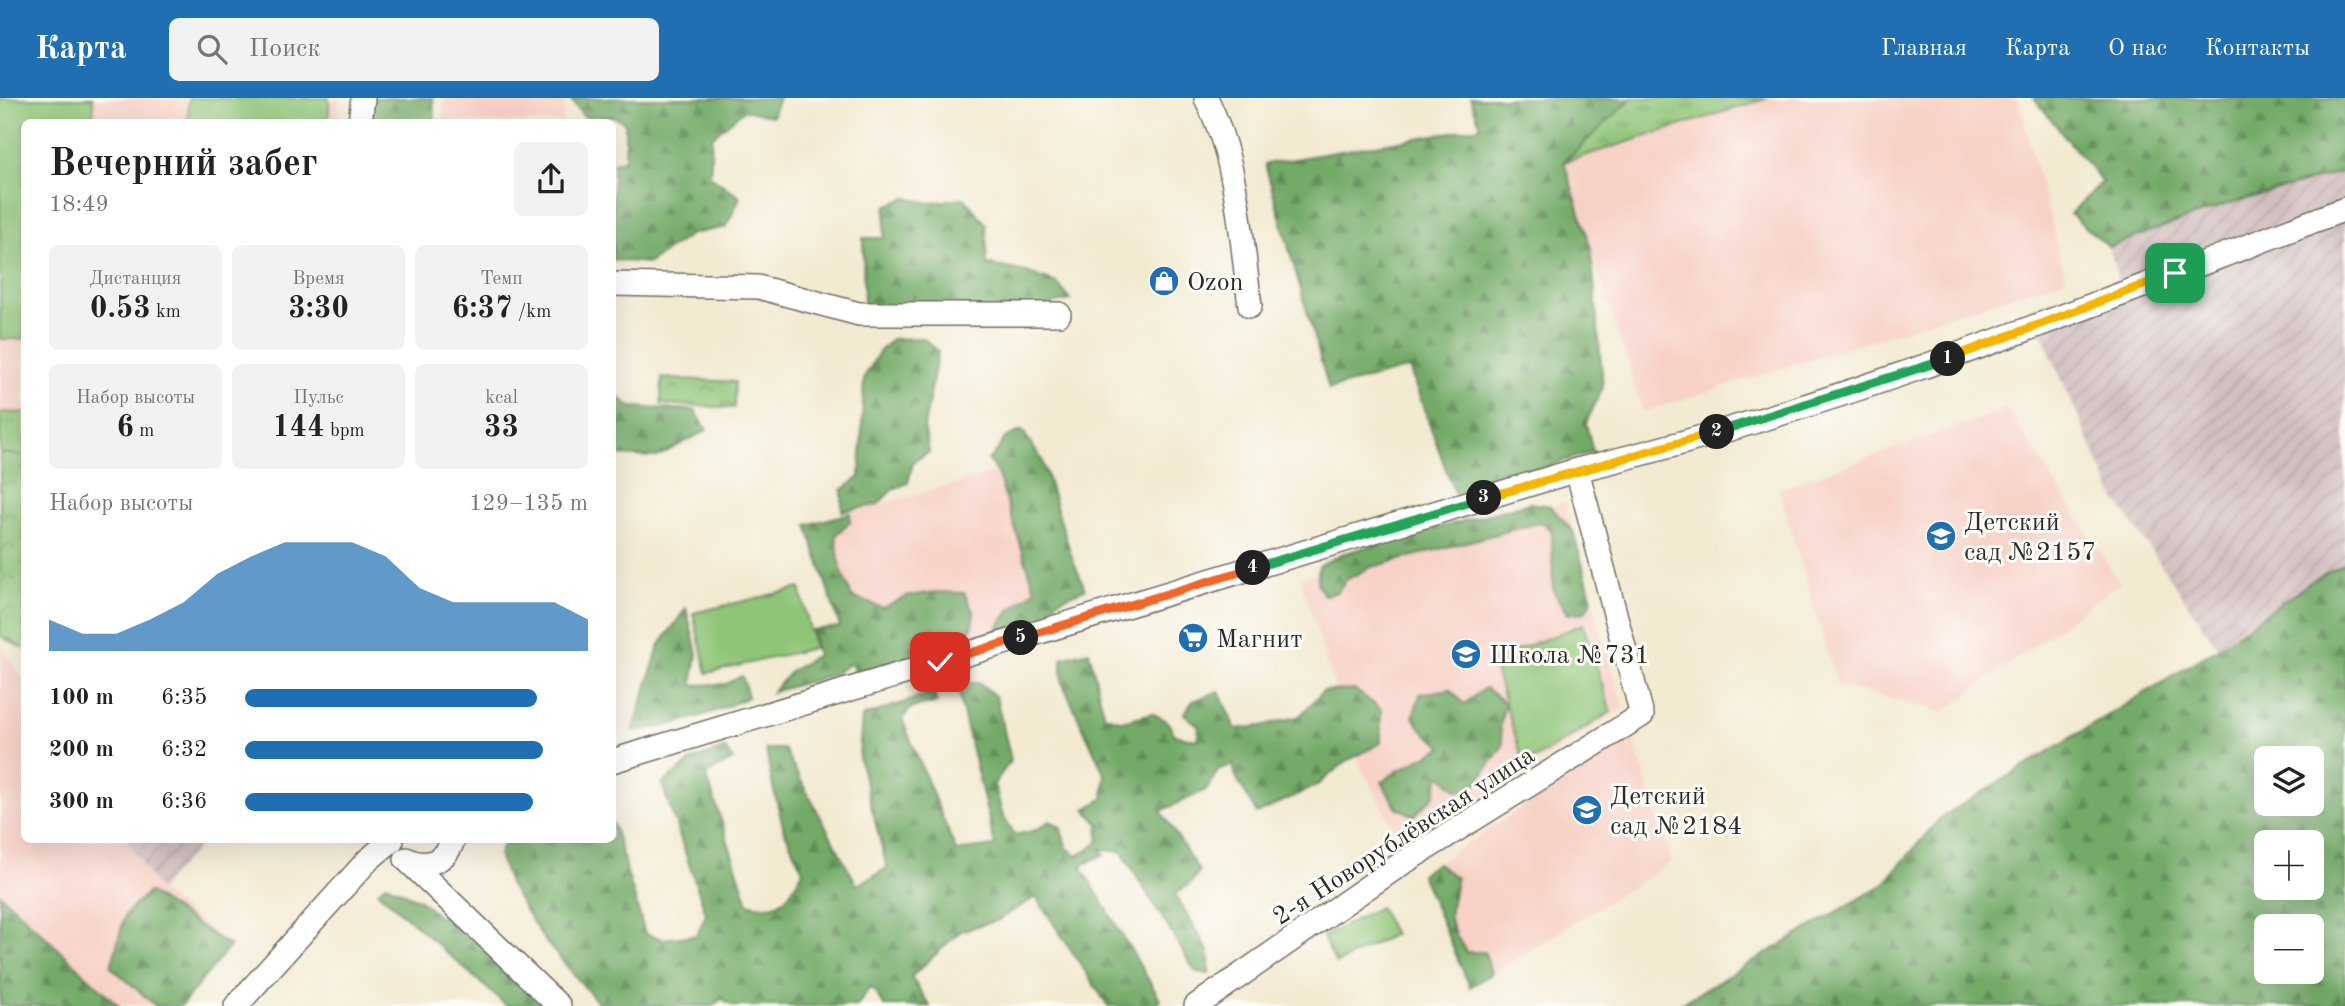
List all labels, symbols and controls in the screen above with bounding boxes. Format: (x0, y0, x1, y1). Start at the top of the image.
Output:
search box (169, 18, 659, 81)
icon: search (193, 30, 231, 68)
text: Карта (35, 33, 127, 66)
text: Поиск (249, 36, 321, 62)
text: Главная (1881, 37, 1967, 61)
text: Карта (2005, 37, 2070, 61)
text: О нас (2108, 37, 2167, 61)
text: Контакты (2205, 37, 2310, 61)
button: share (514, 142, 588, 216)
text: Вечерний забег (49, 146, 318, 184)
text: 18:49 (49, 193, 109, 216)
pin (2145, 243, 2205, 303)
icon: arrive (2156, 254, 2194, 292)
shop icon: Ozon (1147, 264, 1181, 298)
text: Дистанция (90, 270, 181, 289)
text: Время (292, 270, 345, 289)
text: Темп (480, 270, 523, 289)
place label: Ozon (1187, 270, 1244, 296)
text: 0.53 (90, 294, 151, 324)
text: 3:30 (288, 294, 349, 324)
text: 6:37 (452, 294, 512, 324)
text: km (151, 303, 181, 322)
text: /km (512, 303, 551, 322)
pin: 1 (1930, 342, 1966, 376)
text: 1 (1942, 349, 1953, 368)
text: Набор высоты (76, 389, 195, 408)
text: Пульс (293, 389, 344, 408)
text: kcal (485, 389, 518, 408)
text: 6 (117, 413, 134, 443)
text: 144 (272, 413, 325, 443)
text: 33 (484, 413, 519, 443)
pin: 2 (1700, 414, 1734, 450)
text: m (134, 422, 154, 441)
text: bpm (325, 422, 365, 441)
text: 2 (1711, 422, 1722, 441)
pin: 3 (1466, 480, 1502, 516)
text: 3 (1478, 488, 1489, 507)
text: Набор высоты (49, 492, 193, 515)
text: 129–135 m (469, 492, 588, 515)
place label: Детский сад №2157 (1964, 510, 2096, 566)
school or university icon: Детский сад №2157 (1924, 519, 1958, 553)
pin: 4 (1236, 550, 1270, 586)
text: 4 (1247, 558, 1258, 577)
pin: 5 (1004, 620, 1038, 656)
supermarket icon: Магнит (1176, 621, 1210, 655)
place label: Магнит (1216, 627, 1302, 653)
text: 5 (1015, 628, 1026, 647)
pin (910, 632, 970, 692)
school or university icon: Школа №731 (1449, 637, 1483, 671)
icon: check (921, 643, 959, 681)
place label: Школа №731 (1489, 643, 1650, 669)
text: 100 m (49, 686, 114, 709)
text: 6:35 (161, 686, 207, 709)
text: 200 m (49, 738, 114, 761)
text: 6:32 (161, 738, 207, 761)
street label: 2-я Новорублёвская улица (1269, 742, 1540, 931)
map controls (2254, 746, 2324, 984)
button: layers (2254, 746, 2324, 816)
place label: Детский сад №2184 (1610, 784, 1742, 840)
text: 300 m (49, 790, 114, 813)
text: 6:36 (161, 790, 207, 813)
school or university icon: Детский сад №2184 (1570, 793, 1604, 827)
button: + (2254, 830, 2324, 900)
button: − (2254, 914, 2324, 984)

